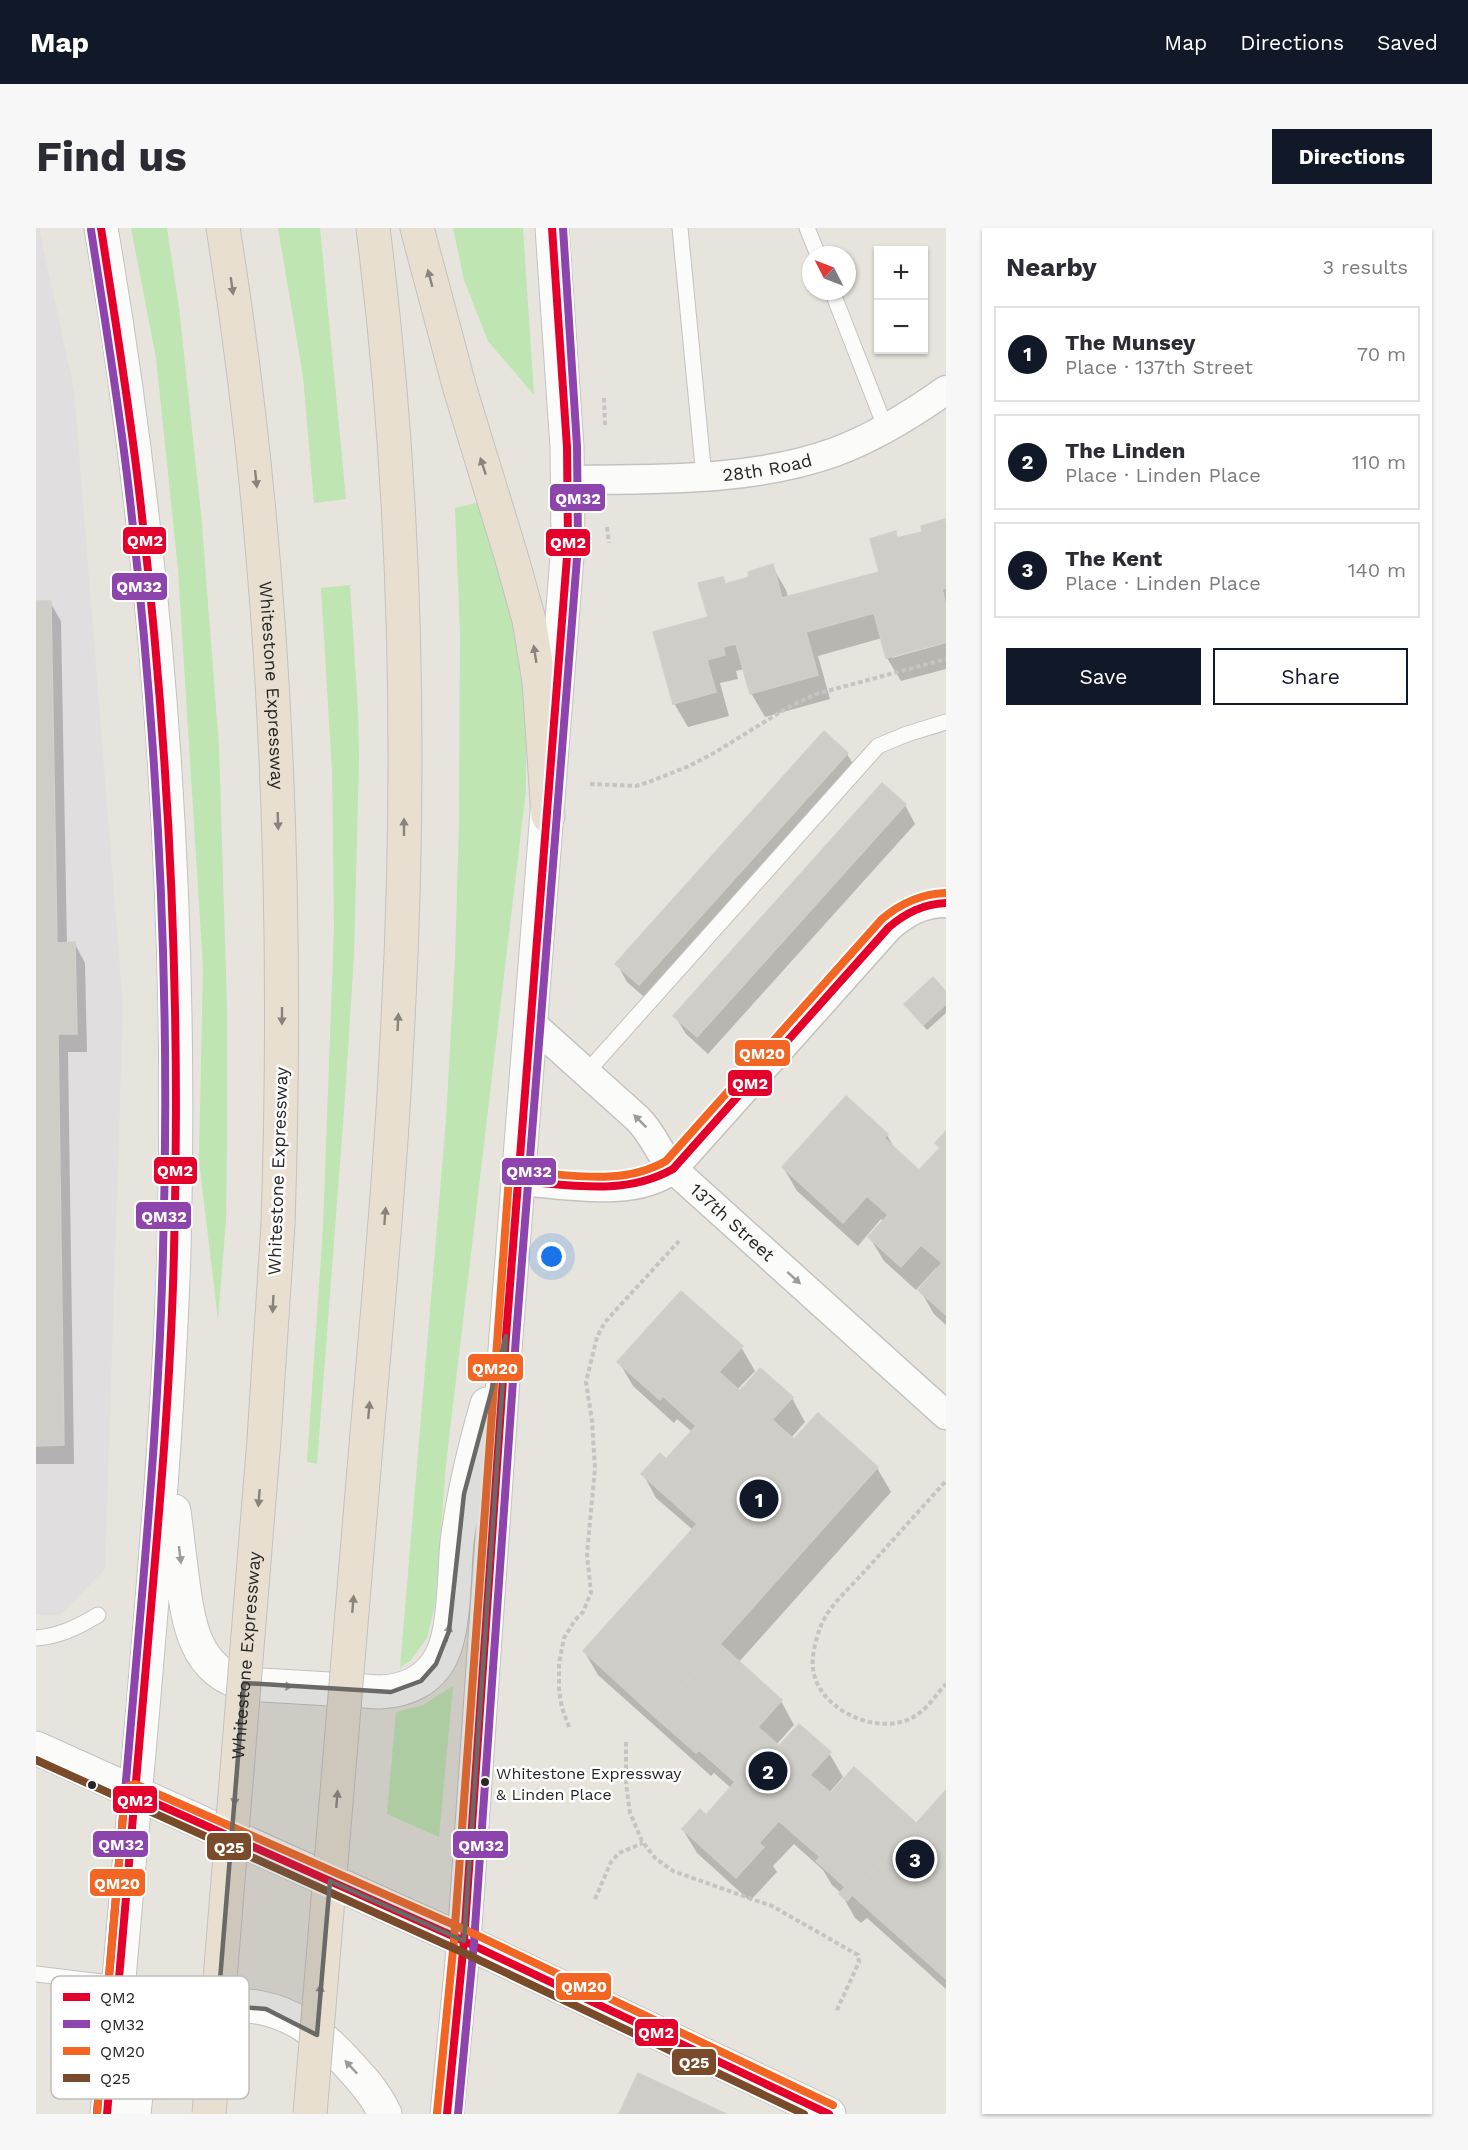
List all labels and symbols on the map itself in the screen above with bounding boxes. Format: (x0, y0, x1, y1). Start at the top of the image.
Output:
north arrow (802, 246, 856, 300)
one-way arrow (425, 269, 434, 287)
one-way arrow (227, 276, 236, 295)
street label: 28th Road (722, 449, 814, 485)
one-way arrow (478, 457, 487, 475)
one-way arrow (251, 470, 261, 489)
line badge: QM32 (549, 483, 606, 512)
text: QM32 (555, 489, 601, 508)
line badge: QM2 (122, 526, 167, 555)
line badge: QM2 (545, 528, 591, 557)
text: QM2 (127, 531, 163, 550)
text: QM2 (550, 533, 586, 552)
line badge: QM32 (111, 572, 168, 601)
text: QM32 (116, 577, 162, 596)
street label: Whitestone Expressway (255, 580, 288, 791)
one-way arrow (530, 644, 539, 663)
one-way arrow (273, 811, 283, 830)
one-way arrow (399, 817, 409, 836)
one-way arrow (277, 1006, 287, 1025)
one-way arrow (394, 1012, 403, 1031)
line badge: QM20 (734, 1039, 791, 1067)
text: QM20 (739, 1044, 785, 1063)
street label: Whitestone Expressway (263, 1066, 292, 1276)
line badge: QM2 (727, 1069, 773, 1097)
text: QM2 (732, 1074, 768, 1093)
one-way arrow (633, 1114, 647, 1128)
line badge: QM2 (153, 1156, 198, 1185)
line badge: QM32 (501, 1157, 557, 1186)
text: QM2 (157, 1161, 193, 1180)
text: QM32 (506, 1162, 552, 1181)
street label: 137th Street (686, 1179, 779, 1266)
line badge: QM32 (135, 1201, 192, 1230)
text: QM32 (141, 1207, 187, 1226)
one-way arrow (380, 1207, 390, 1226)
your location (537, 1242, 566, 1271)
one-way arrow (786, 1271, 801, 1284)
one-way arrow (269, 1294, 278, 1313)
line badge: QM20 (467, 1353, 524, 1382)
text: QM20 (472, 1359, 518, 1378)
one-way arrow (364, 1401, 374, 1420)
pin: 1 (740, 1476, 778, 1522)
one-way arrow (254, 1489, 264, 1508)
one-way arrow (175, 1546, 184, 1565)
street label: Whitestone Expressway (227, 1550, 265, 1760)
one-way arrow (348, 1595, 357, 1614)
one-way arrow (444, 1624, 453, 1643)
one-way arrow (275, 1682, 294, 1691)
pin: 2 (748, 1748, 788, 1794)
place label: Whitestone Expressway & Linden Place (496, 1764, 682, 1804)
marker: Whitestone Expressway & Linden Place (479, 1776, 491, 1788)
unlabelled marker (86, 1779, 98, 1791)
line badge: QM2 (112, 1785, 158, 1814)
one-way arrow (230, 1788, 240, 1807)
one-way arrow (332, 1789, 341, 1808)
text: QM2 (117, 1791, 153, 1810)
line badge: QM32 (92, 1830, 149, 1858)
line badge: QM32 (452, 1830, 509, 1859)
line badge: Q25 (206, 1832, 252, 1861)
text: QM32 (98, 1835, 144, 1854)
text: QM32 (458, 1836, 504, 1855)
pin: 3 (896, 1836, 934, 1882)
text: Q25 (214, 1838, 244, 1857)
line badge: QM20 (89, 1868, 146, 1897)
text: QM20 (94, 1874, 140, 1893)
line badge: QM20 (555, 1972, 612, 2001)
legend (51, 1976, 249, 2099)
text: QM20 (561, 1977, 607, 1996)
one-way arrow (316, 1983, 325, 2002)
text: QM2 (100, 1988, 135, 2007)
text: QM32 (100, 2015, 144, 2034)
line badge: QM2 (634, 2018, 679, 2047)
text: QM2 (638, 2023, 674, 2042)
text: QM20 (100, 2042, 145, 2061)
line badge: Q25 (671, 2048, 717, 2076)
text: Q25 (679, 2053, 709, 2072)
one-way arrow (345, 2060, 358, 2075)
text: Q25 (100, 2069, 131, 2088)

